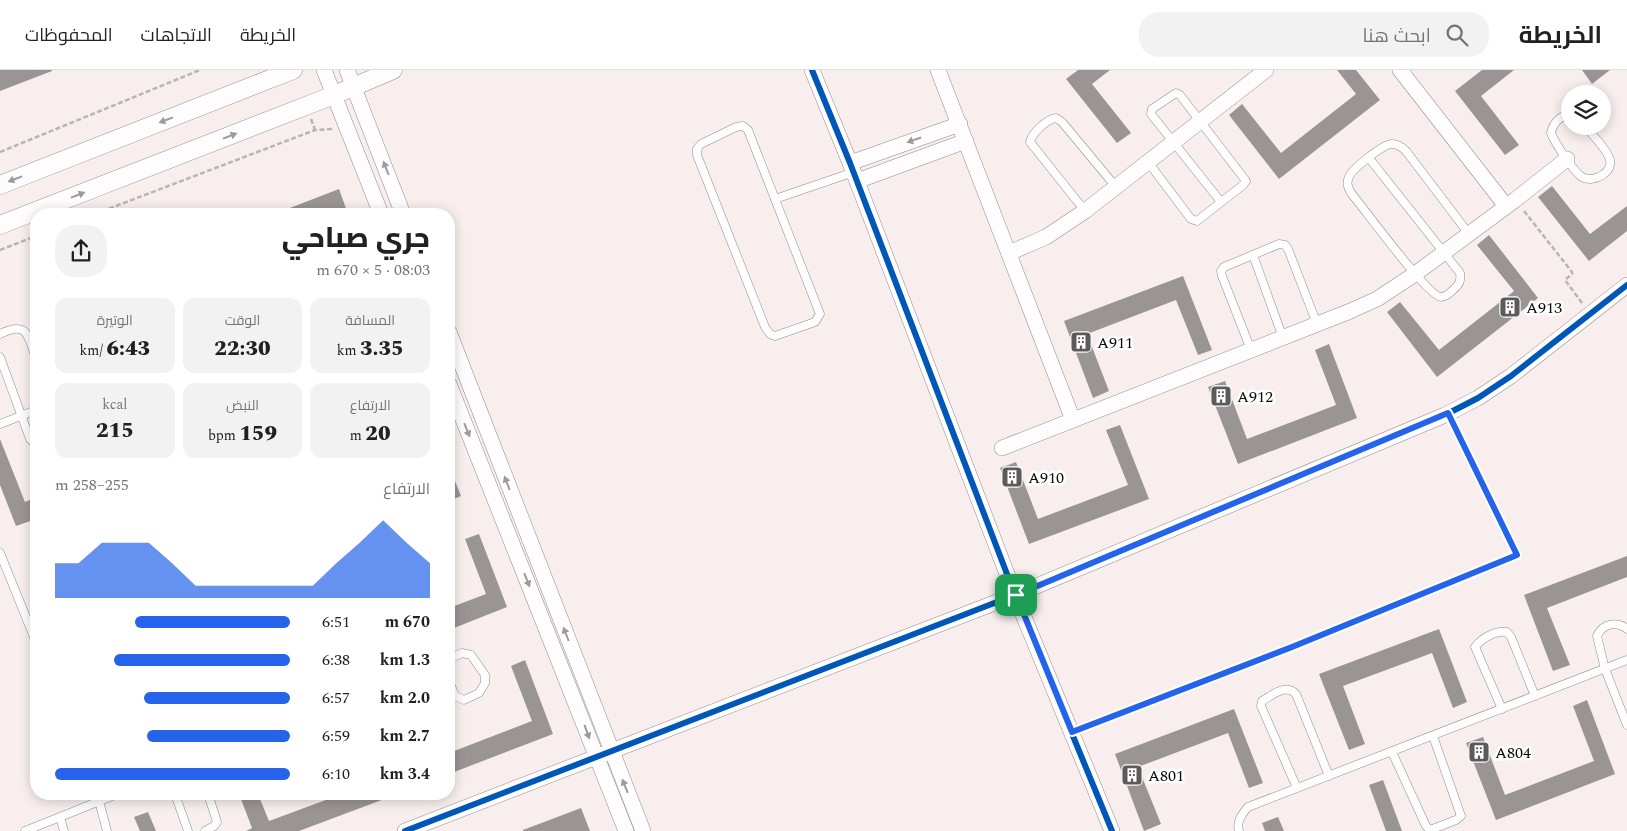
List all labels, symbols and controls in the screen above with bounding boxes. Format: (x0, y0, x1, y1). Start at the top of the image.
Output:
search box (1139, 12, 1489, 57)
text: الخريطة (1519, 18, 1602, 54)
icon: search (1443, 21, 1471, 49)
text: المحفوظات (25, 22, 113, 49)
text: الاتجاهات (141, 22, 212, 49)
text: الخريطة (240, 22, 296, 49)
text: ابحث هنا (1363, 22, 1431, 51)
map controls (1561, 85, 1611, 135)
button: layers (1561, 85, 1611, 135)
one-way arrow (158, 116, 173, 124)
one-way arrow (222, 132, 237, 139)
one-way arrow (906, 137, 921, 145)
one-way arrow (381, 161, 389, 175)
one-way arrow (8, 176, 22, 184)
one-way arrow (71, 190, 85, 198)
text: جري صباحي (282, 217, 430, 260)
button: share (55, 225, 107, 277)
text: 08:03 · 5 × 670 m (316, 258, 430, 282)
building icon: A913 (1498, 295, 1522, 319)
place label: A913 (1526, 296, 1562, 320)
text: الوتيرة (97, 310, 133, 331)
text: الوقت (225, 310, 260, 331)
text: المسافة (345, 310, 395, 331)
building icon: A911 (1069, 330, 1093, 354)
place label: A911 (1097, 331, 1133, 355)
text: 6:43 (106, 333, 150, 365)
text: 22:30 (214, 333, 271, 365)
text: 3.35 (360, 333, 404, 365)
text: /km (80, 340, 106, 361)
text: km (337, 340, 360, 361)
building icon: A912 (1209, 384, 1233, 408)
place label: A912 (1237, 385, 1273, 409)
text: kcal (102, 394, 127, 415)
text: النبض (226, 395, 259, 416)
text: الارتفاع (350, 395, 391, 416)
text: 215 (96, 415, 134, 447)
text: 159 (239, 418, 277, 450)
text: 20 (365, 418, 391, 450)
one-way arrow (464, 422, 471, 437)
text: bpm (208, 425, 239, 446)
text: m (350, 425, 365, 446)
building icon: A910 (1000, 465, 1024, 489)
place label: A910 (1028, 466, 1064, 490)
text: 255–258 m (55, 473, 129, 497)
one-way arrow (503, 476, 511, 490)
text: الارتفاع (383, 477, 430, 501)
one-way arrow (524, 573, 531, 588)
pin (995, 574, 1037, 616)
icon: arrive (1002, 581, 1030, 609)
text: 6:51 (322, 610, 350, 634)
text: 670 m (385, 610, 430, 634)
one-way arrow (562, 627, 569, 642)
text: 6:38 (322, 648, 350, 672)
text: 1.3 km (380, 648, 430, 672)
text: 6:57 (322, 686, 350, 710)
text: 2.0 km (380, 686, 430, 710)
text: 6:59 (322, 724, 350, 748)
text: 2.7 km (380, 724, 430, 748)
one-way arrow (584, 724, 591, 739)
building icon: A804 (1467, 740, 1491, 764)
place label: A804 (1495, 741, 1531, 765)
text: 6:10 (322, 762, 350, 786)
text: 3.4 km (380, 762, 430, 786)
building icon: A801 (1120, 763, 1144, 787)
place label: A801 (1148, 764, 1184, 788)
one-way arrow (621, 778, 629, 793)

